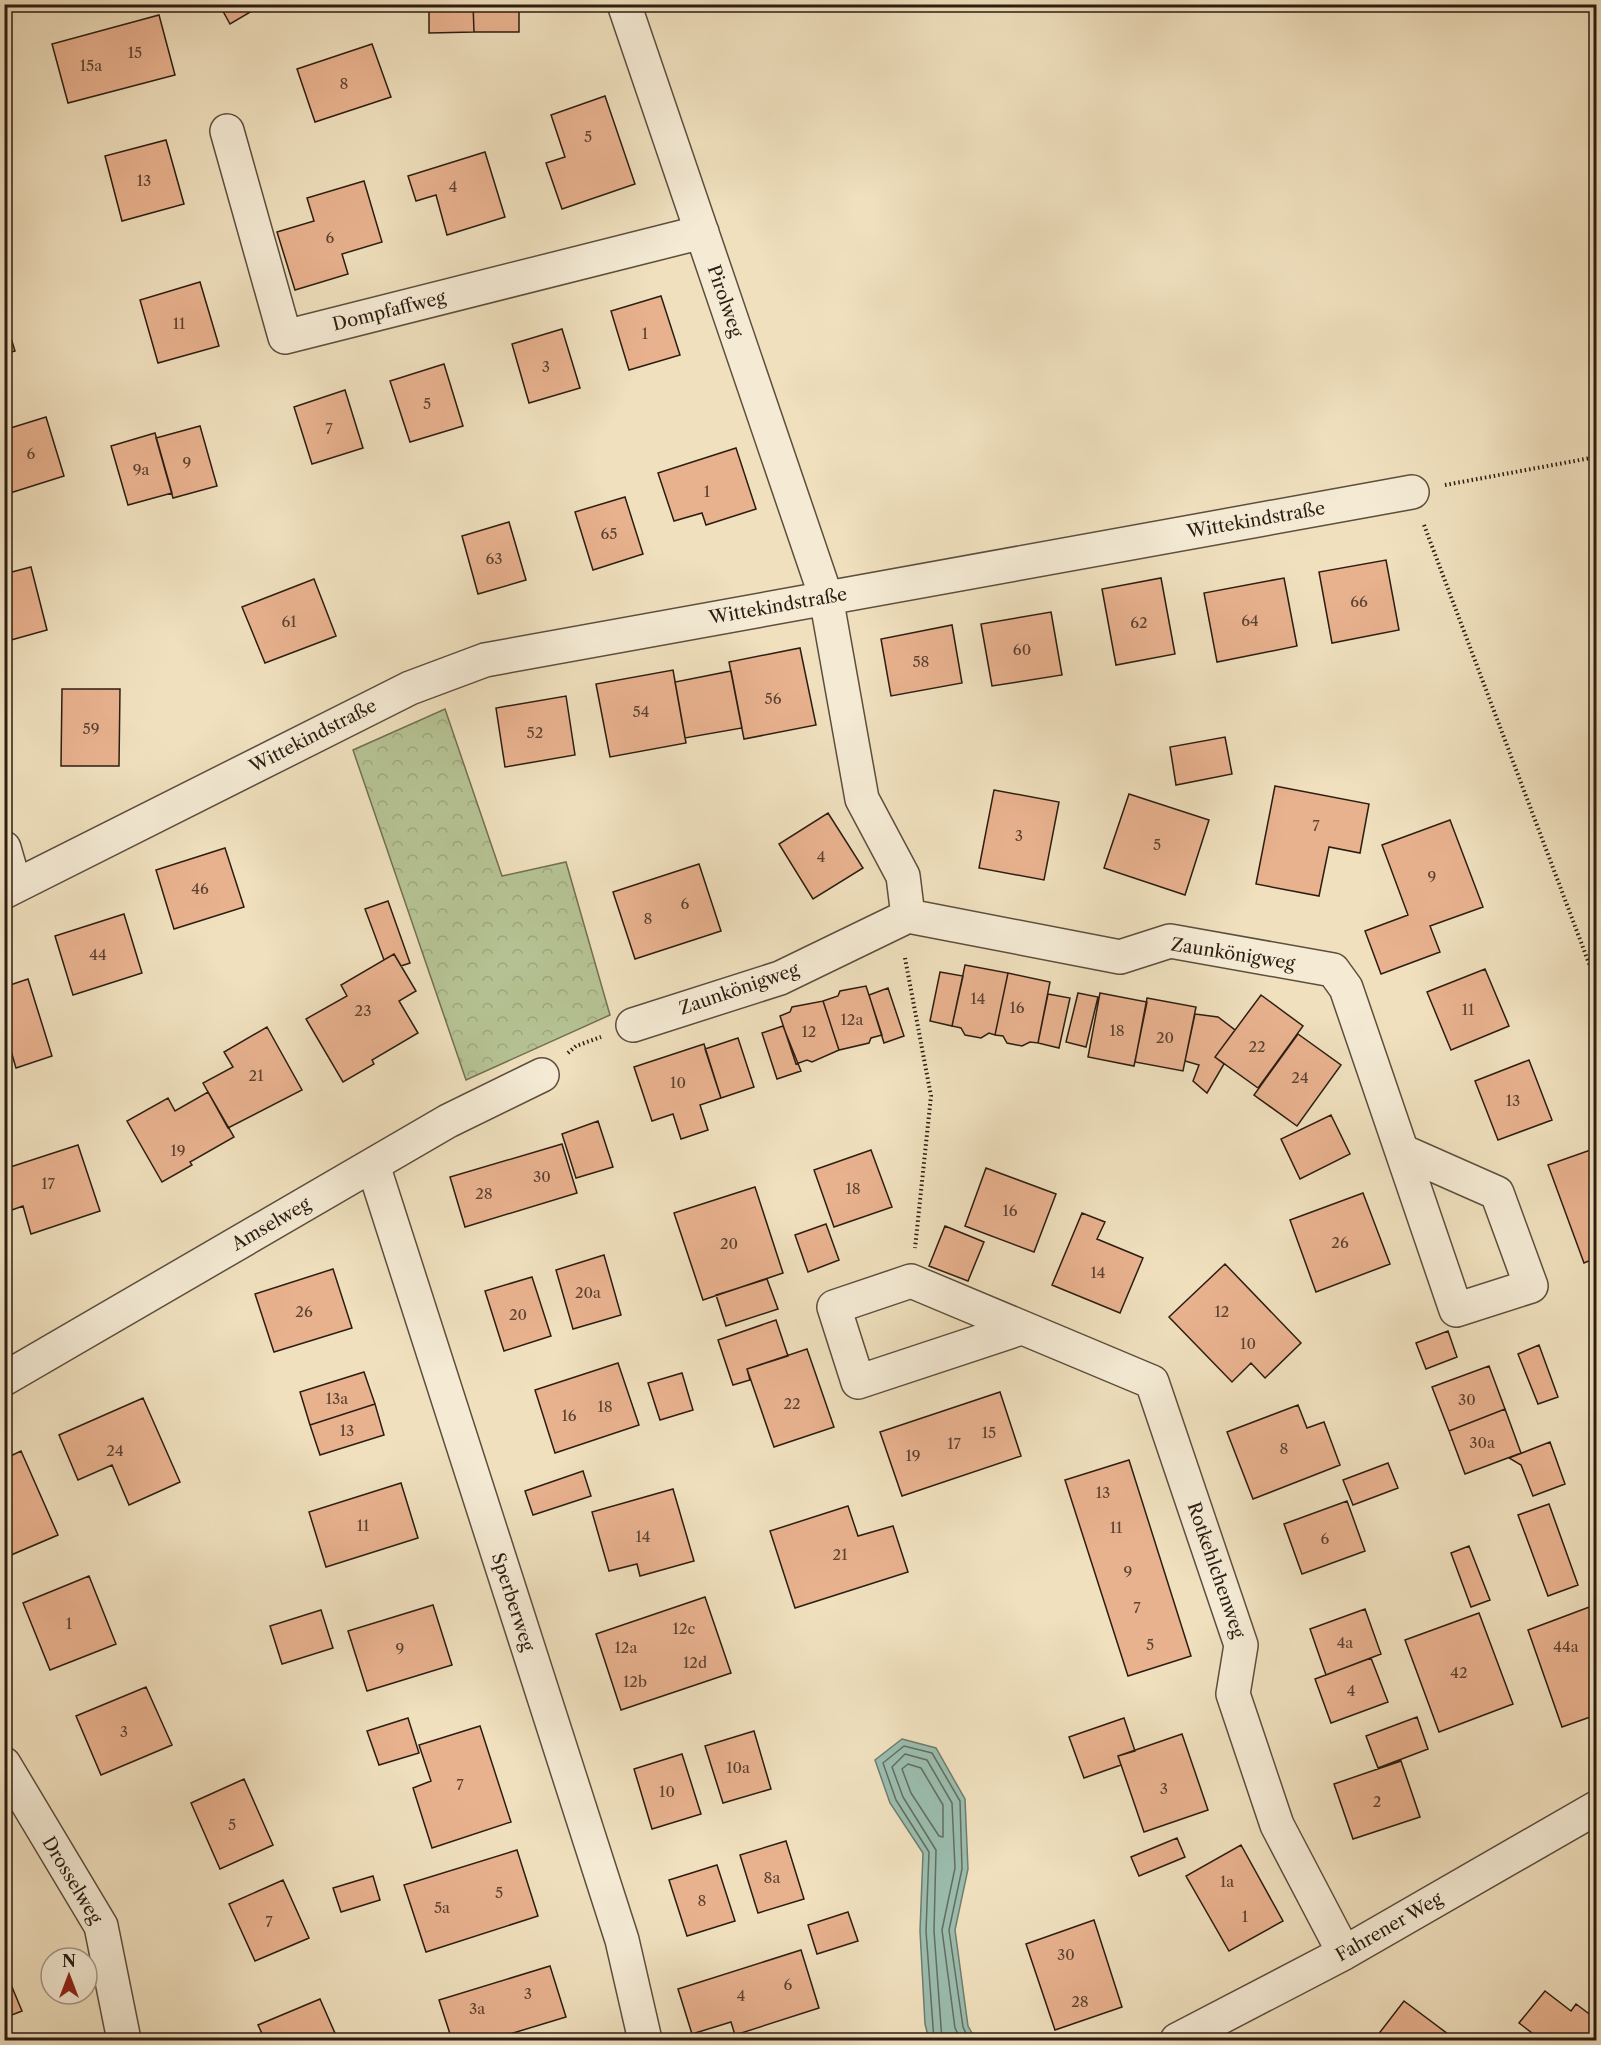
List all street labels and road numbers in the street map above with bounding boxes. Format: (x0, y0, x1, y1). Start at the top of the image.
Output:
street label: Pirolweg (702, 262, 748, 340)
street label: Dompfaffweg (330, 286, 448, 336)
street label: Wittekindstraße (1184, 497, 1327, 543)
street label: Wittekindstraße (706, 583, 849, 629)
street label: Wittekindstraße (245, 694, 380, 778)
street label: Zaunkönigweg (1170, 933, 1297, 975)
street label: Zaunkönigweg (676, 958, 802, 1020)
street label: Amselweg (227, 1192, 315, 1256)
street label: Rotkehlchenweg (1182, 1499, 1250, 1641)
street label: Sperberweg (487, 1550, 539, 1654)
street label: Drosselweg (37, 1832, 107, 1928)
street label: Fahrener Weg (1332, 1887, 1447, 1966)

